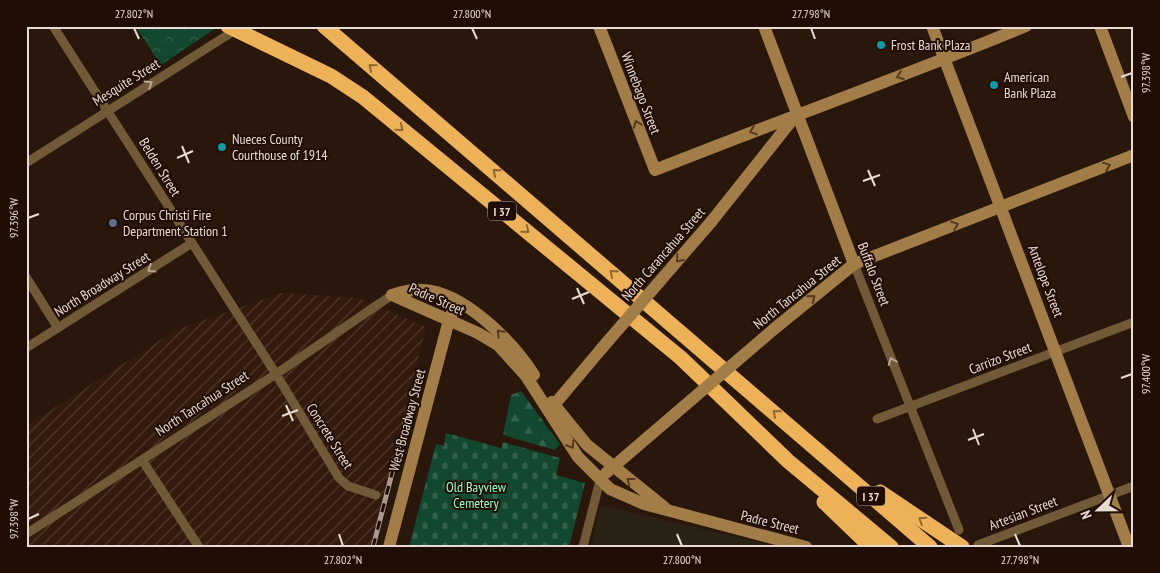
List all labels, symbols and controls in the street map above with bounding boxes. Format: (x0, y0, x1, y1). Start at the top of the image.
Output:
text: 27.802°N (115, 6, 153, 21)
text: 27.800°N (453, 6, 491, 21)
text: 27.798°N (792, 6, 830, 21)
place label: Frost Bank Plaza (891, 36, 970, 54)
marker: Frost Bank Plaza (875, 39, 887, 51)
street label: Winnebago Street (617, 50, 665, 137)
text: 97.398°W (1138, 53, 1153, 93)
street label: Mesquite Street (89, 54, 163, 110)
one-way arrow (369, 64, 378, 73)
place label: American Bank Plaza (1004, 68, 1056, 102)
one-way arrow (896, 70, 904, 80)
marker: American Bank Plaza (988, 79, 1000, 91)
one-way arrow (144, 81, 153, 91)
one-way arrow (633, 120, 643, 129)
one-way arrow (395, 122, 404, 131)
one-way arrow (749, 125, 757, 135)
place label: Nueces County Courthouse of 1914 (232, 130, 328, 164)
street label: Belden Street (135, 134, 185, 200)
marker: Nueces County Courthouse of 1914 (216, 141, 228, 153)
one-way arrow (1102, 162, 1111, 172)
one-way arrow (492, 169, 501, 178)
text: 97.396°W (6, 198, 21, 238)
road number: I 37 (488, 202, 516, 220)
street label: North Carancahua Street (617, 203, 709, 305)
place label: Corpus Christi Fire Department Station 1 (123, 206, 228, 240)
marker: Corpus Christi Fire Department Station 1 (107, 217, 119, 229)
one-way arrow (951, 220, 959, 230)
one-way arrow (520, 225, 529, 233)
street label: Buffalo Street (854, 240, 894, 309)
street label: Antelope Street (1024, 243, 1068, 320)
street label: North Broadway Street (51, 247, 153, 321)
street label: North Tancahua Street (750, 251, 845, 333)
one-way arrow (676, 253, 685, 262)
one-way arrow (147, 263, 156, 273)
one-way arrow (610, 270, 619, 278)
street label: Padre Street (406, 279, 468, 319)
one-way arrow (807, 295, 816, 304)
one-way arrow (497, 330, 506, 339)
street label: Carrizo Street (966, 338, 1034, 378)
text: 97.400°W (1138, 354, 1153, 394)
one-way arrow (887, 357, 898, 366)
street label: North Tancahua Street (152, 366, 252, 440)
street label: West Broadway Street (385, 367, 429, 473)
street label: Concrete Street (303, 400, 357, 472)
one-way arrow (772, 410, 781, 419)
one-way arrow (564, 440, 574, 449)
park label: Old Bayview Cemetery (446, 478, 507, 512)
one-way arrow (627, 478, 636, 486)
road number: I 37 (857, 486, 885, 506)
north arrow (1072, 486, 1122, 536)
street label: Artesian Street (986, 492, 1060, 534)
text: 97.398°W (6, 499, 21, 539)
street label: Padre Street (739, 506, 801, 538)
text: N (1076, 508, 1096, 522)
one-way arrow (918, 517, 927, 526)
text: 27.802°N (324, 552, 362, 567)
text: 27.800°N (663, 552, 701, 567)
text: 27.798°N (1001, 552, 1039, 567)

